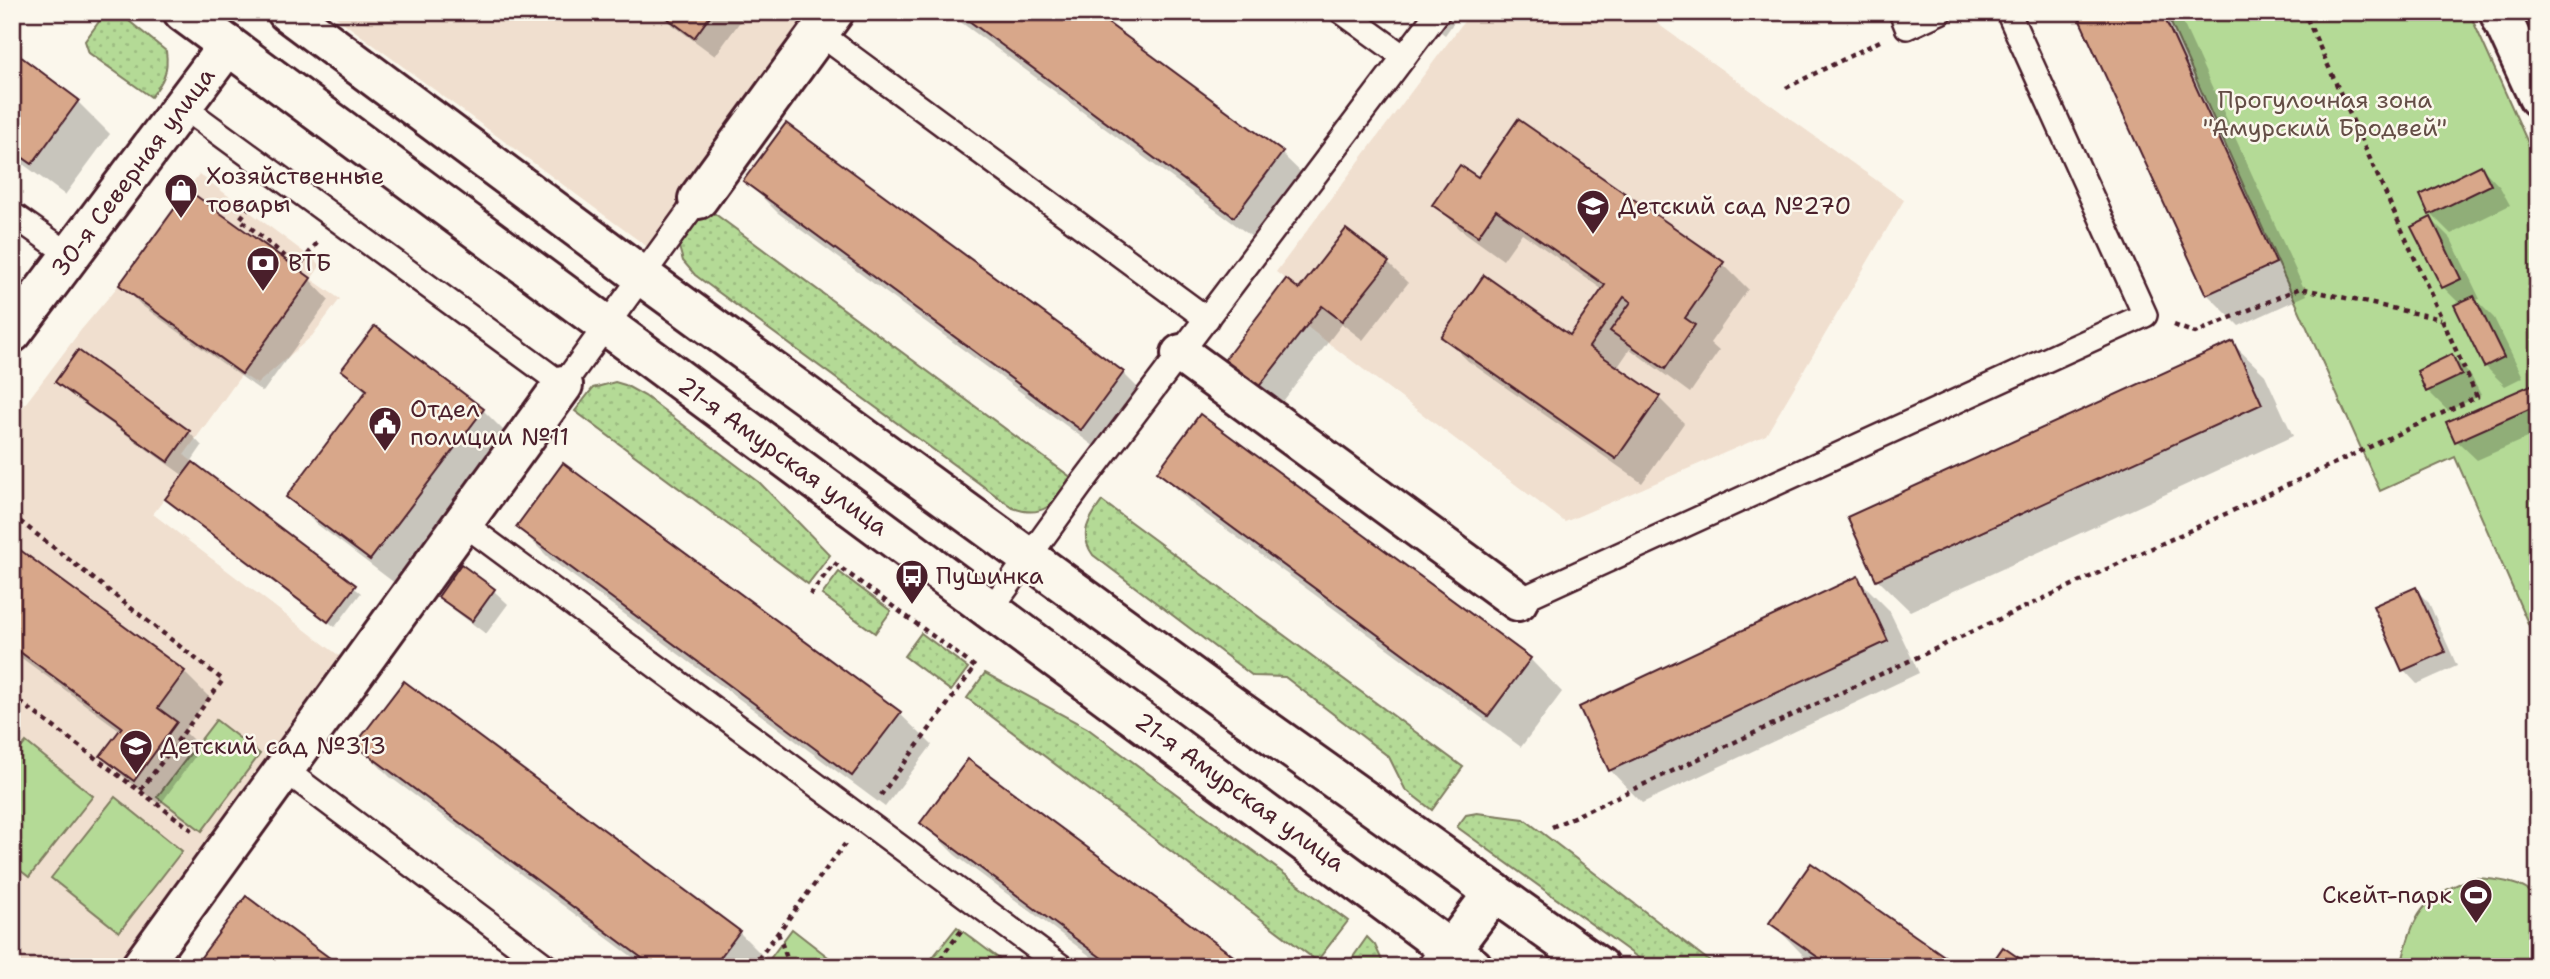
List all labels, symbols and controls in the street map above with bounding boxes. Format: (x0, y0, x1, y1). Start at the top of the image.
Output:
street label: 30-я Северная улица (44, 61, 222, 283)
park label: Прогулочная зона "Амурский Бродвей" (2203, 84, 2447, 144)
place label: Хозяйственные товары (206, 160, 384, 220)
shop icon: Хозяйственные товары (162, 171, 200, 220)
school or university icon: Детский сад №270 (1574, 187, 1612, 236)
place label: Детский сад №270 (1618, 190, 1851, 222)
bank icon: ВТБ (244, 244, 282, 293)
place label: ВТБ (288, 247, 332, 279)
street label: 21-я Амурская улица (672, 369, 895, 543)
place label: Отдел полиции №11 (410, 393, 569, 453)
public building icon: Отдел полиции №11 (366, 404, 404, 453)
bus stop icon: Пушинка (893, 557, 931, 606)
place label: Пушинка (936, 560, 1044, 592)
street label: 21-я Амурская улица (1129, 705, 1352, 879)
school or university icon: Детский сад №313 (117, 727, 155, 776)
place label: Детский сад №313 (160, 730, 386, 762)
sports icon: Скейт-парк (2457, 876, 2495, 925)
place label: Скейт-парк (2322, 879, 2452, 911)

